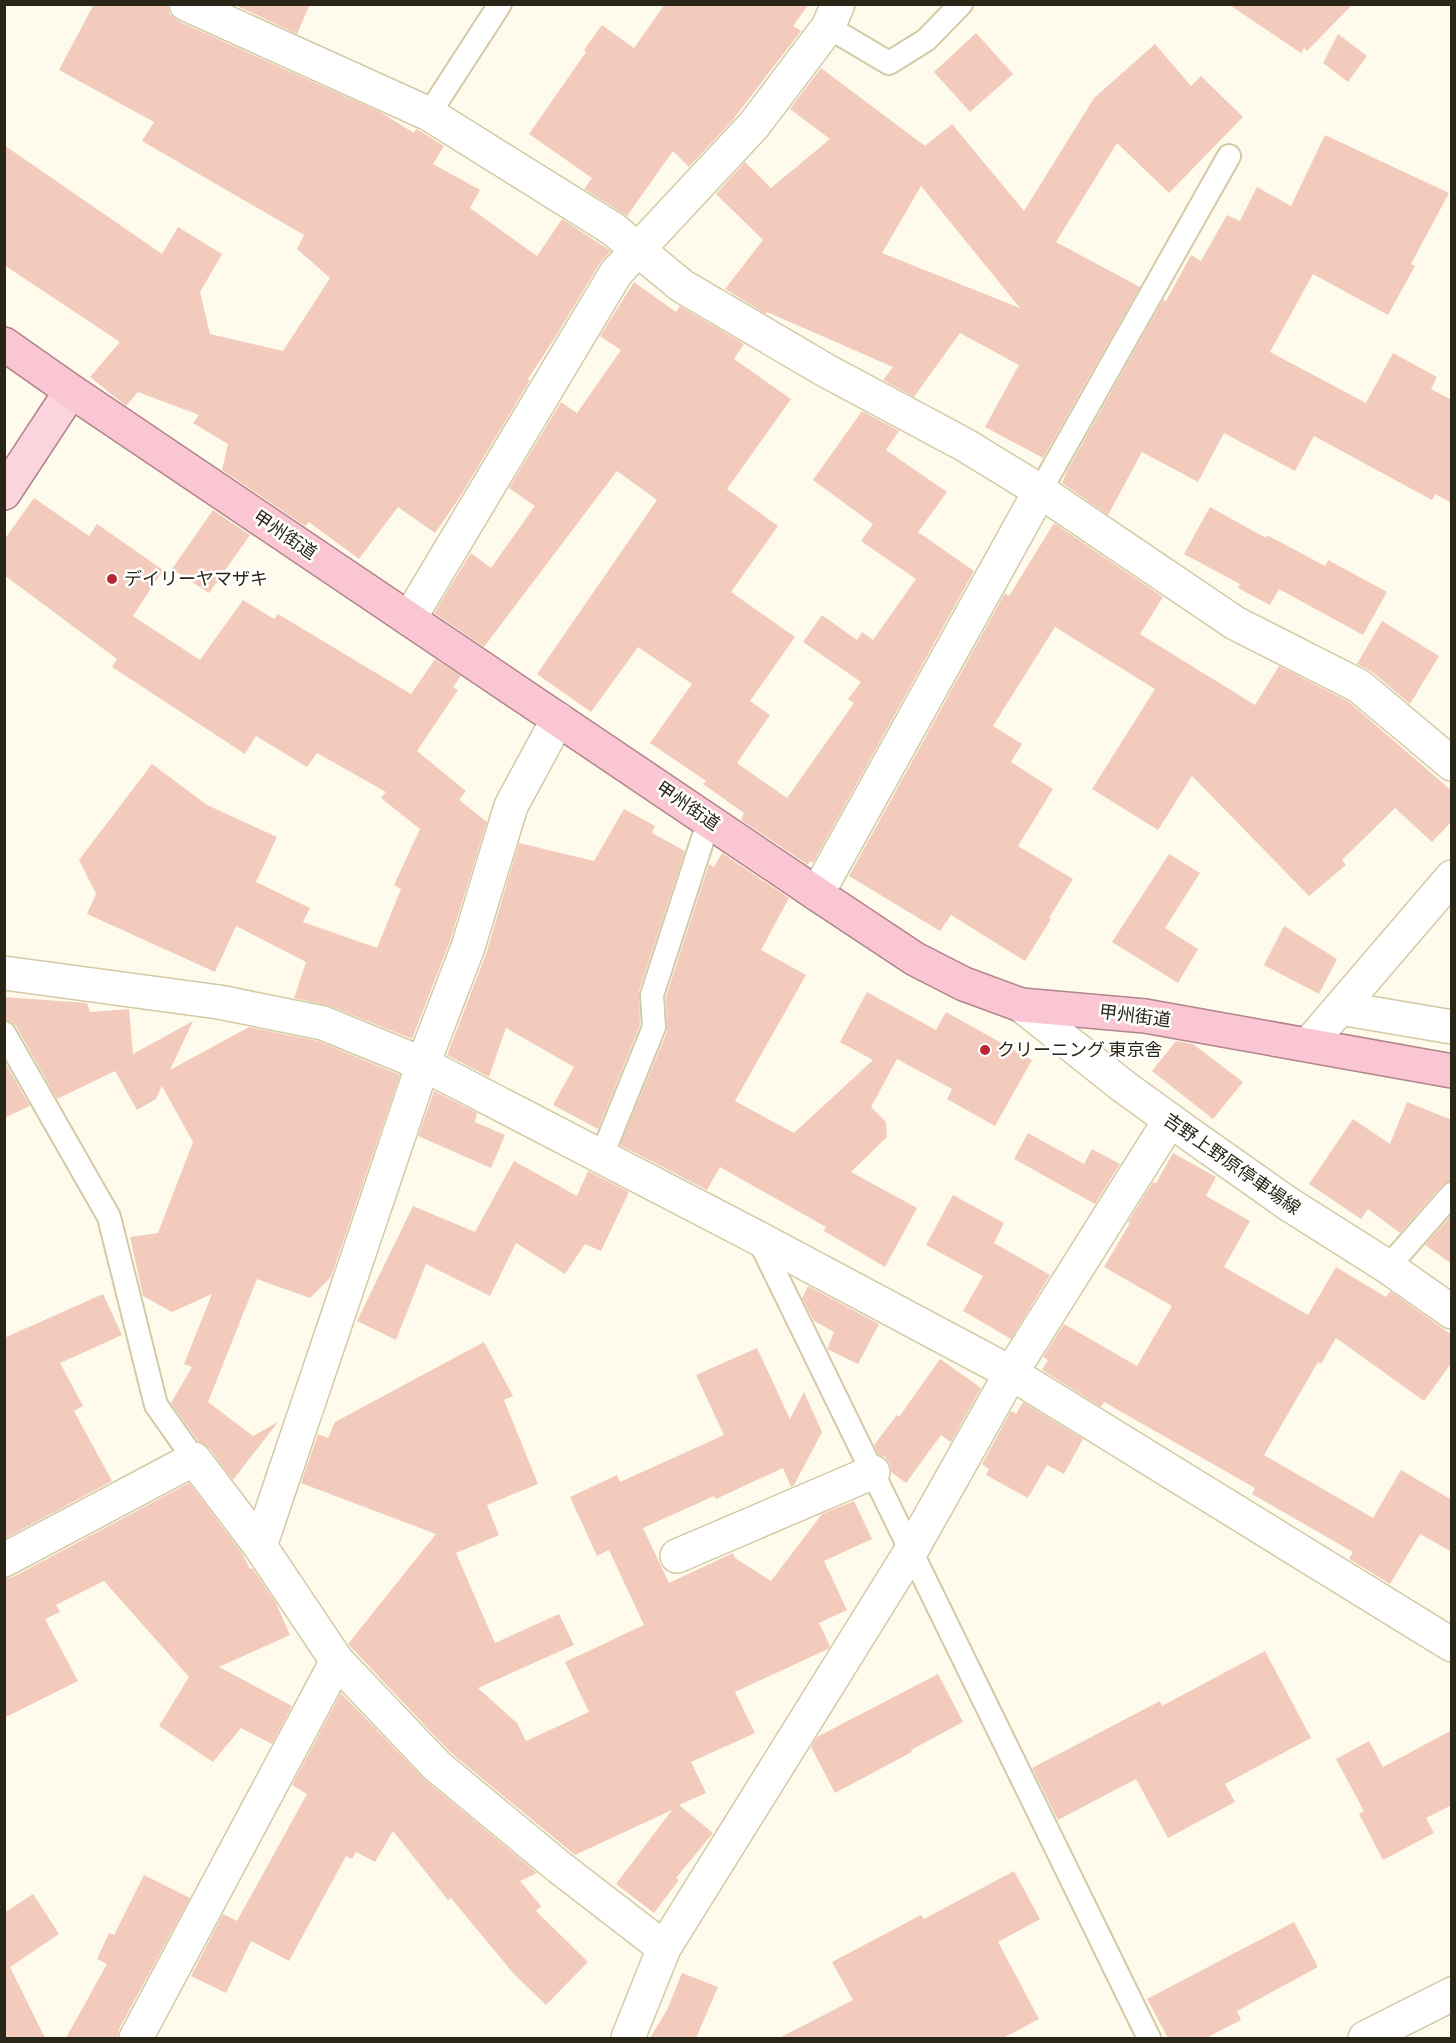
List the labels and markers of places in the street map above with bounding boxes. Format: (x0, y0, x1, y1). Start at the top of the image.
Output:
place label: デイリーヤマザキ (124, 566, 268, 590)
marker: デイリーヤマザキ (105, 572, 119, 586)
place label: クリーニング 東京舎 (997, 1037, 1163, 1061)
marker: クリーニング 東京舎 (978, 1043, 992, 1057)

